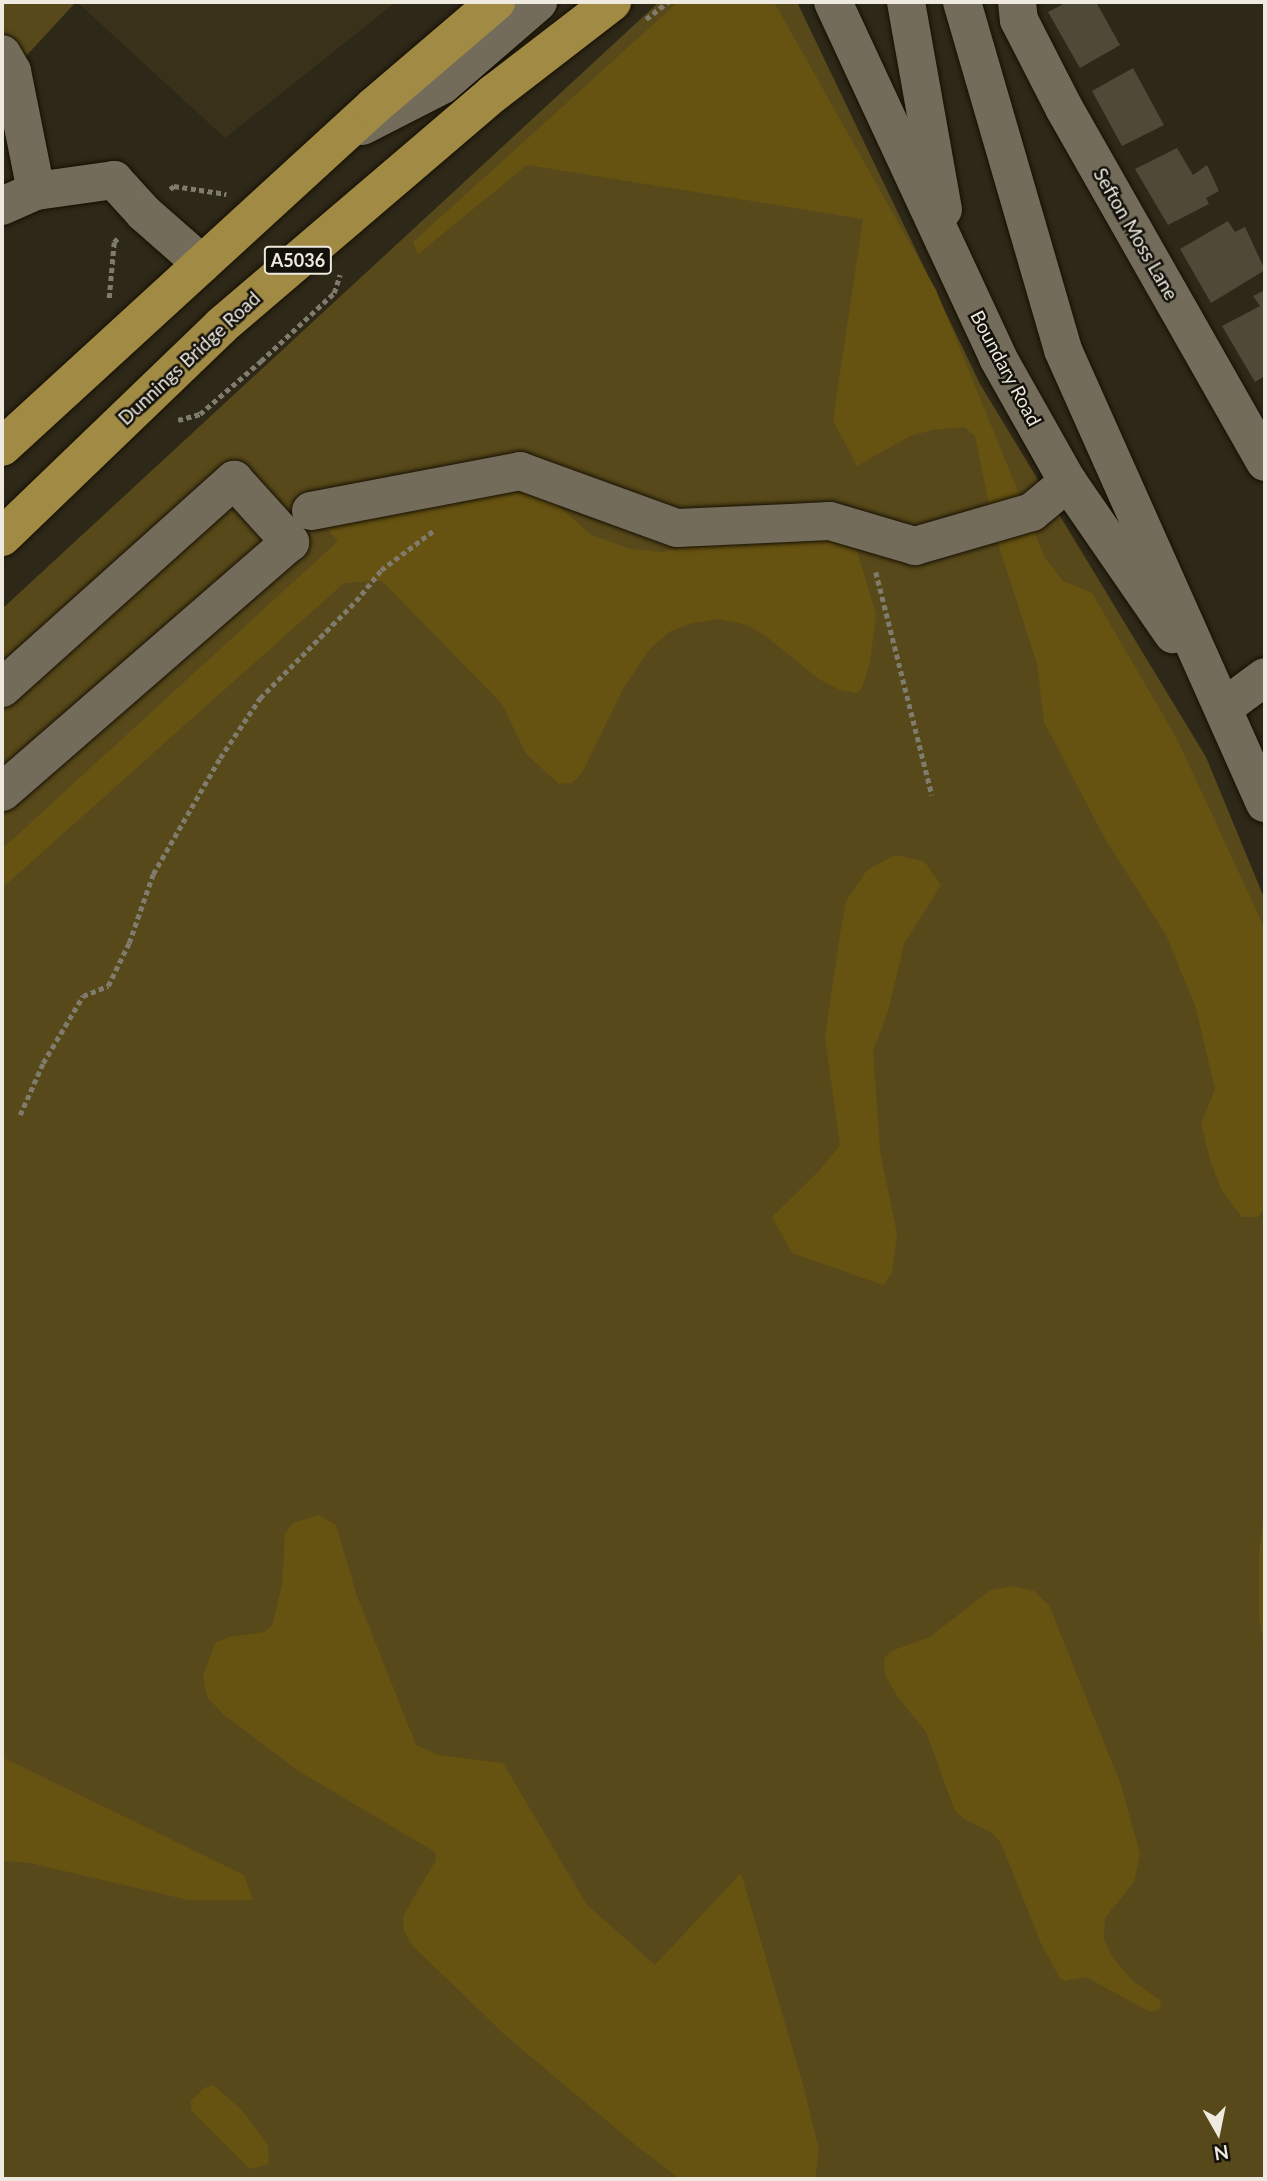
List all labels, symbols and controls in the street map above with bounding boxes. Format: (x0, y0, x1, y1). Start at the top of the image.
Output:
street label: Sefton Moss Lane (1089, 164, 1183, 304)
road number: A5036 (263, 246, 333, 274)
street label: Dunnings Bridge Road (114, 287, 264, 429)
street label: Boundary Road (966, 306, 1046, 430)
north arrow (1183, 2097, 1253, 2167)
text: N (1212, 2141, 1230, 2166)

